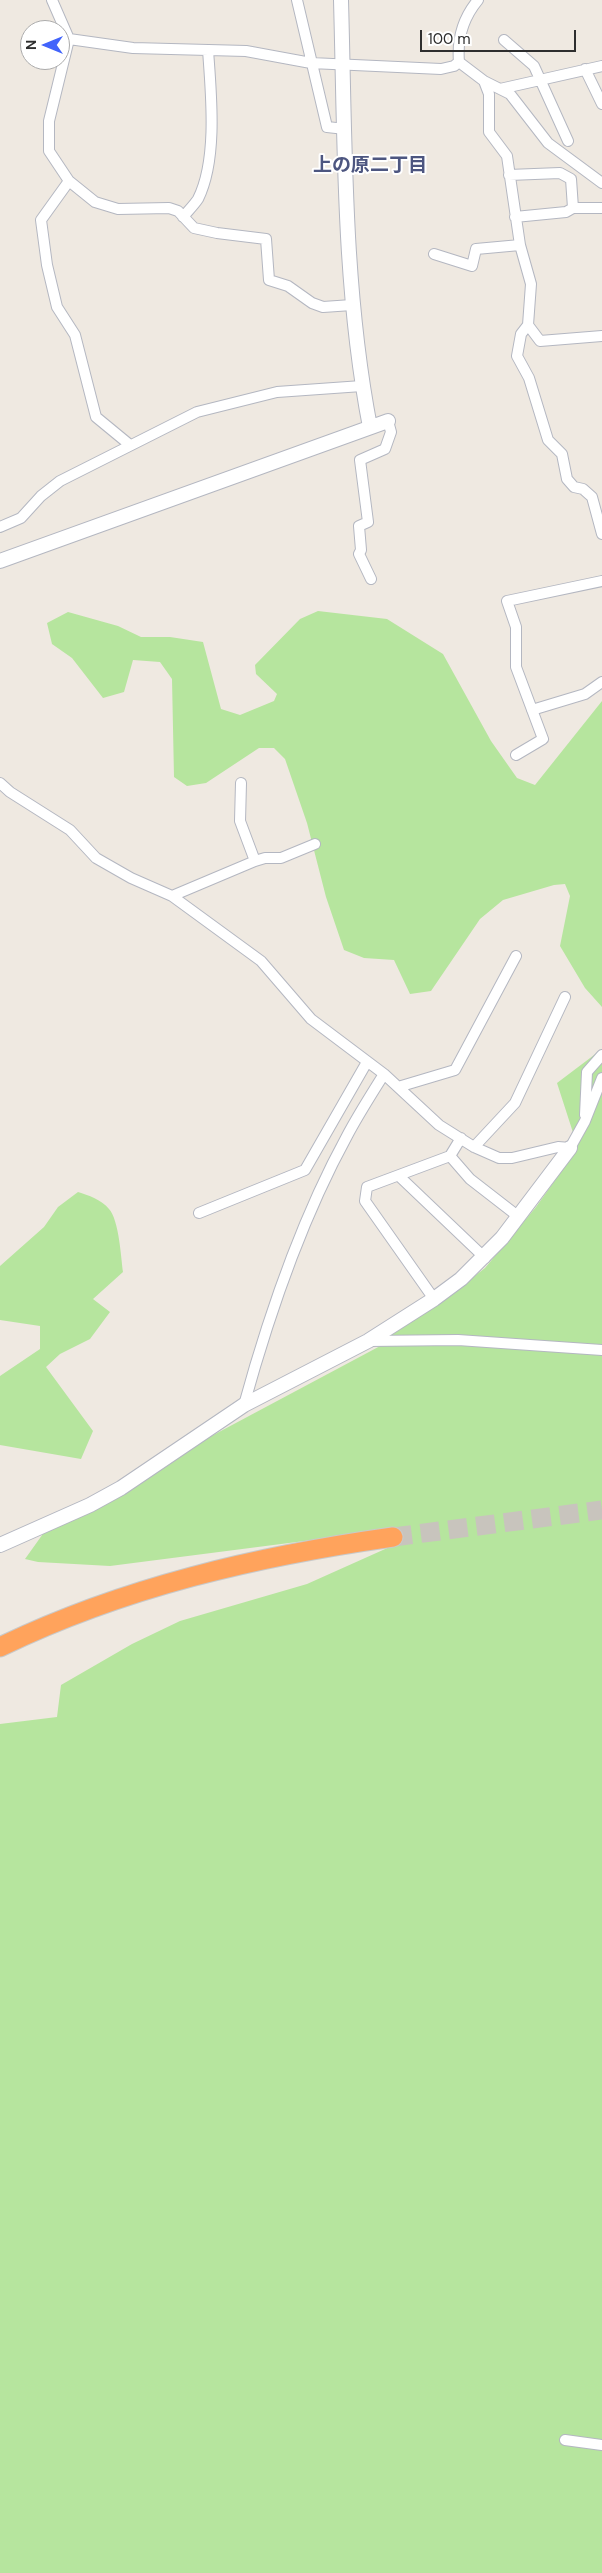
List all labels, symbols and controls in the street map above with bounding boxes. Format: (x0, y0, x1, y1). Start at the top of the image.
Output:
north arrow (20, 20, 70, 70)
scale bar (422, 20, 578, 52)
text: 100 m (428, 29, 471, 49)
text: N (22, 40, 40, 50)
district label: 上の原二丁目 (313, 155, 427, 177)

